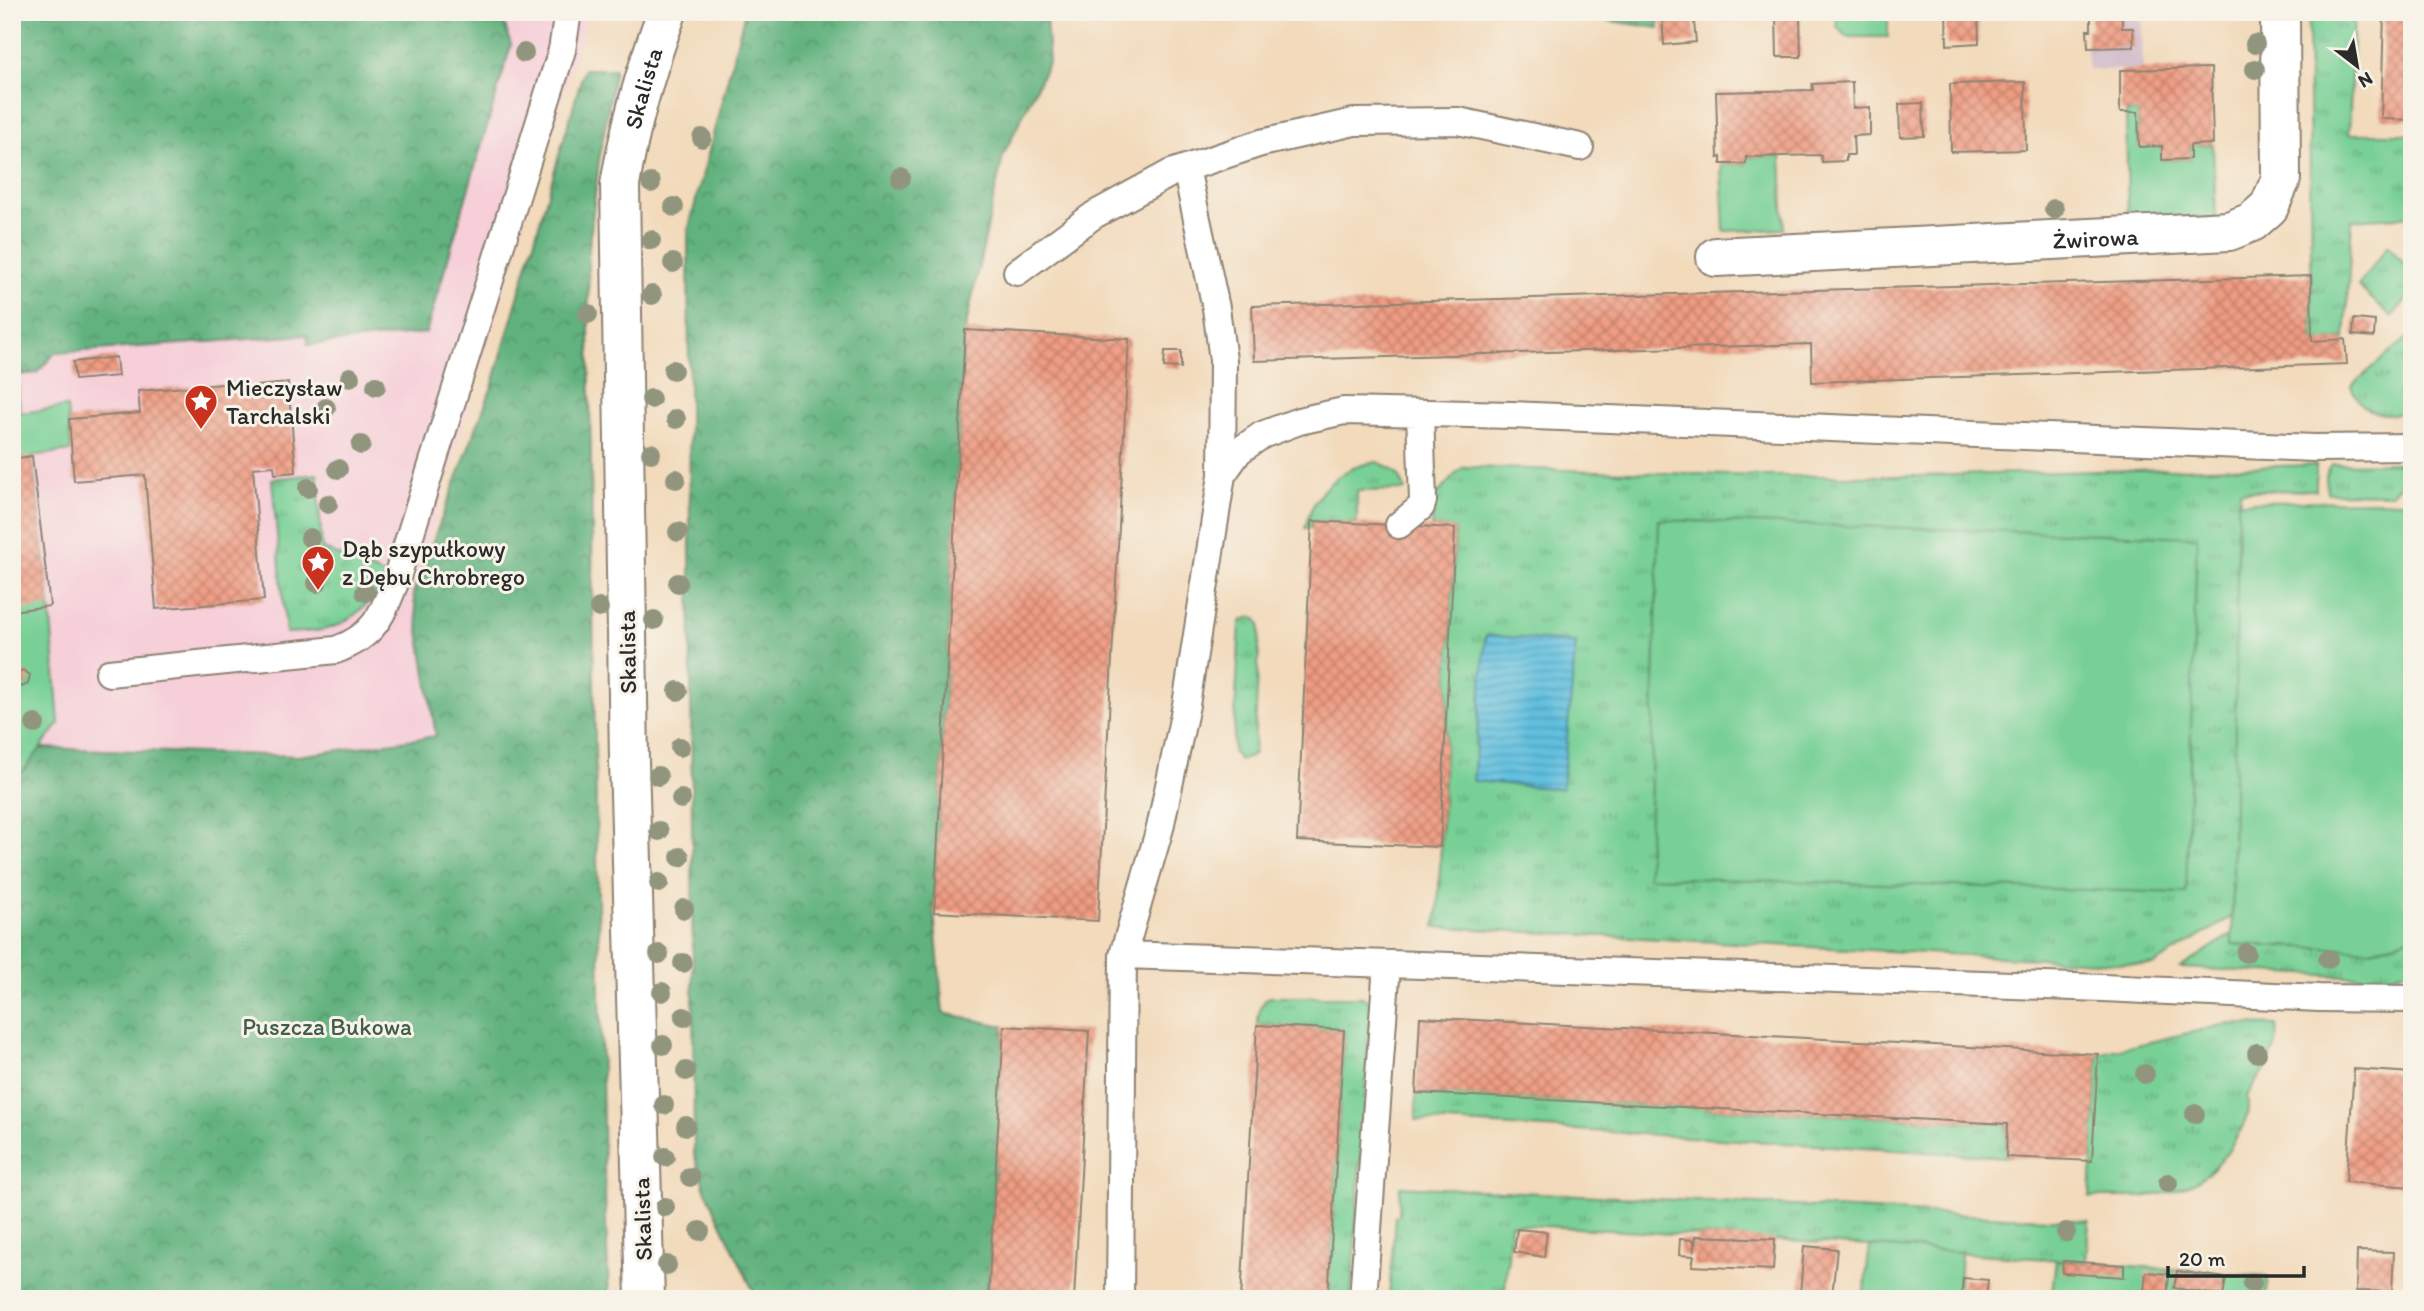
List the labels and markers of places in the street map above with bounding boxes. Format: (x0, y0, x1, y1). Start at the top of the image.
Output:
place label: Mieczysław Tarchalski (226, 373, 342, 430)
place icon: Mieczysław Tarchalski (182, 382, 220, 431)
place label: Dąb szypułkowy z Dębu Chrobrego (342, 534, 525, 591)
place icon: Dąb szypułkowy z Dębu Chrobrego (299, 543, 337, 592)

